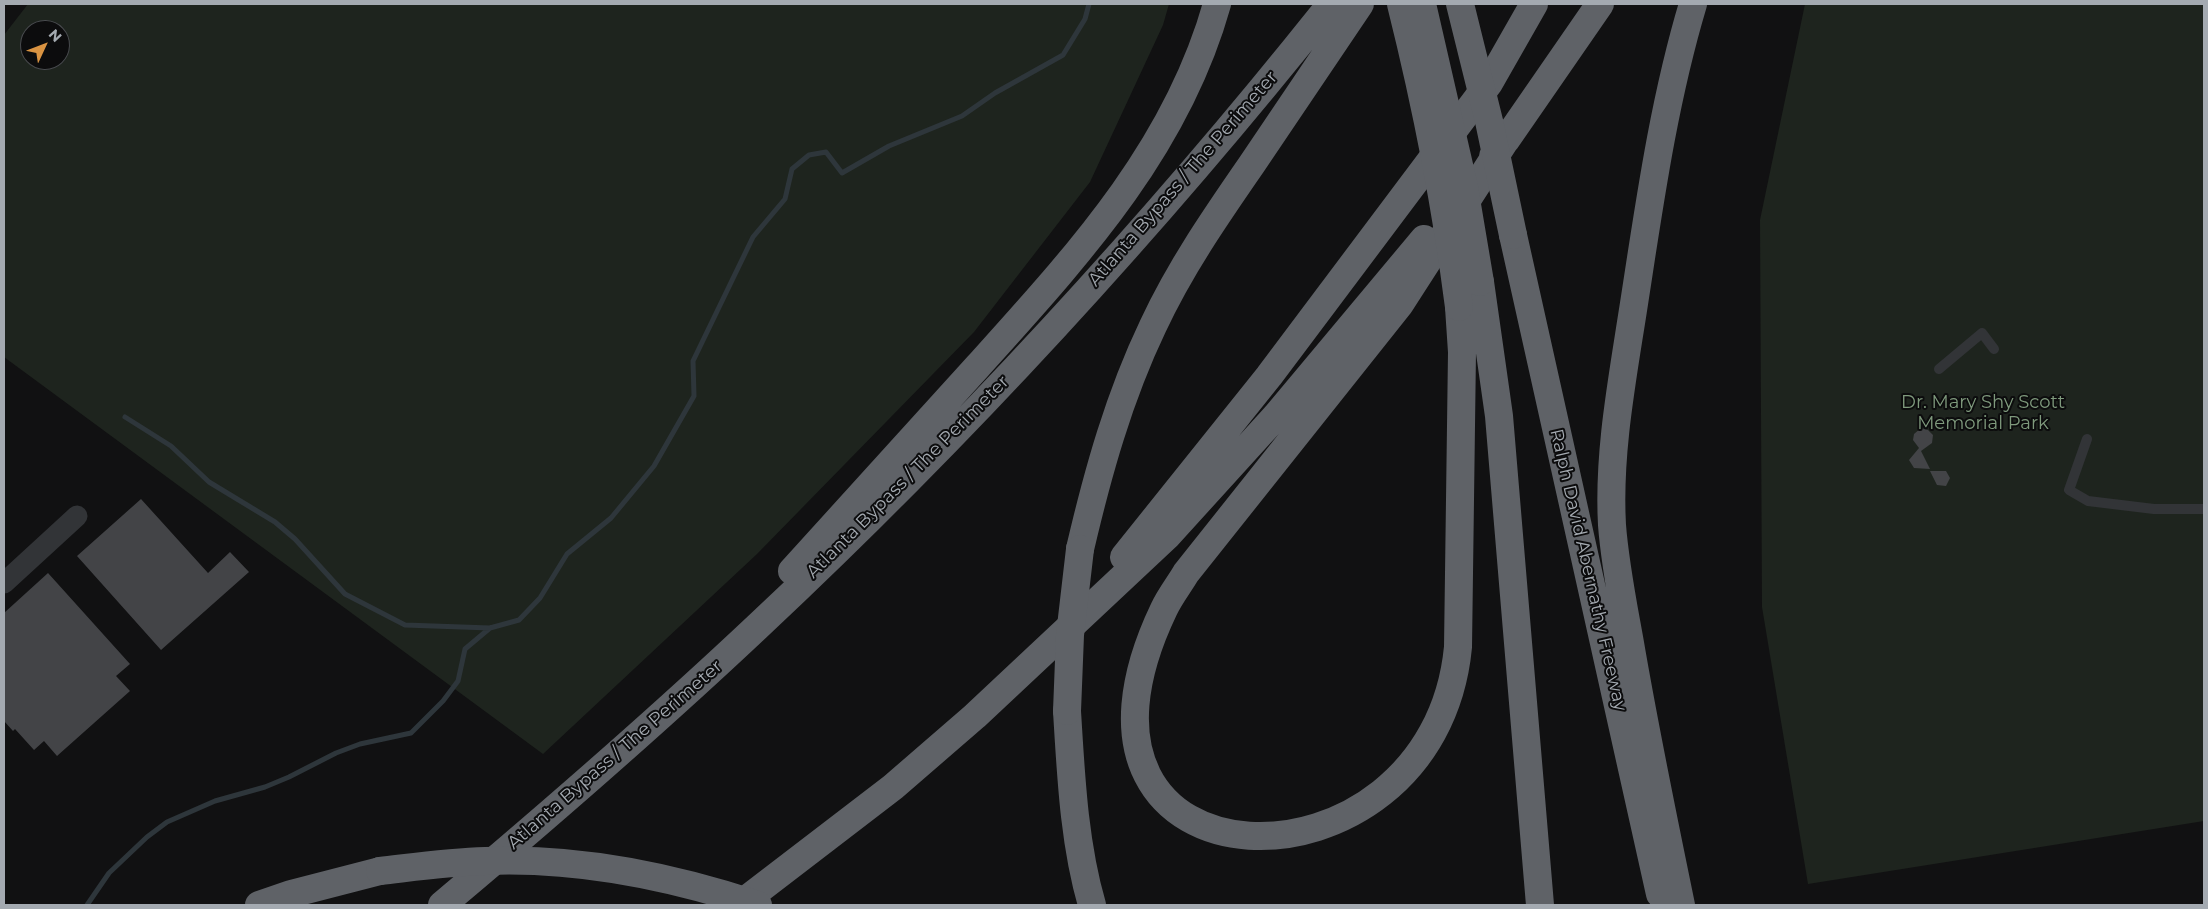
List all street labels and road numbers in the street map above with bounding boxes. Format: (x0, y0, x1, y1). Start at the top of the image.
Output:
street label: Atlanta Bypass / The Perimeter (1084, 67, 1282, 291)
street label: Atlanta Bypass / The Perimeter (802, 371, 1014, 583)
street label: Ralph David Abernathy Freeway (1545, 427, 1631, 713)
street label: Atlanta Bypass / The Perimeter (503, 656, 727, 854)

